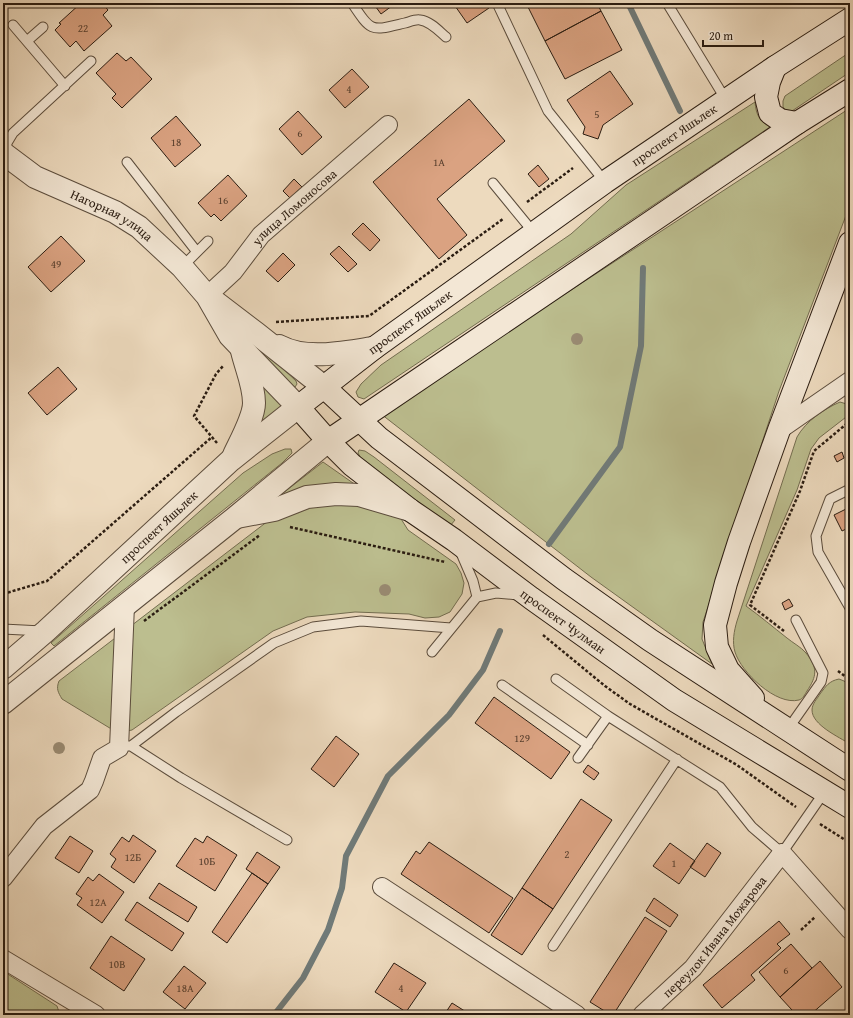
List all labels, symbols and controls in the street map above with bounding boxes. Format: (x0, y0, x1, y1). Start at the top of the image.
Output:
house number: 22 (78, 20, 88, 36)
scale bar (703, 22, 763, 48)
text: 20 m (709, 27, 733, 44)
house number: 4 (346, 81, 352, 97)
street label: проспект Яшьлек (627, 99, 721, 171)
house number: 5 (594, 106, 600, 122)
house number: 6 (297, 125, 303, 141)
house number: 18 (171, 134, 181, 150)
house number: 1А (433, 154, 445, 170)
street label: улица Ломоносова (246, 164, 341, 250)
street label: Нагорная улица (68, 184, 158, 246)
house number: 16 (218, 192, 228, 208)
house number: 49 (51, 256, 61, 272)
street label: проспект Яшьлек (364, 285, 456, 359)
street label: проспект Яшьлек (116, 486, 202, 568)
street label: проспект Чулман (517, 584, 610, 658)
house number: 129 (514, 730, 530, 746)
house number: 2 (564, 846, 570, 862)
house number: 12Б (125, 849, 141, 865)
house number: 10Б (199, 853, 215, 869)
house number: 1 (671, 855, 677, 871)
street label: переулок Ивана Можарова (658, 871, 771, 1001)
house number: 12А (89, 894, 107, 910)
house number: 10В (109, 956, 125, 972)
house number: 6 (783, 962, 789, 978)
house number: 18А (176, 980, 194, 996)
house number: 4 (398, 980, 404, 996)

